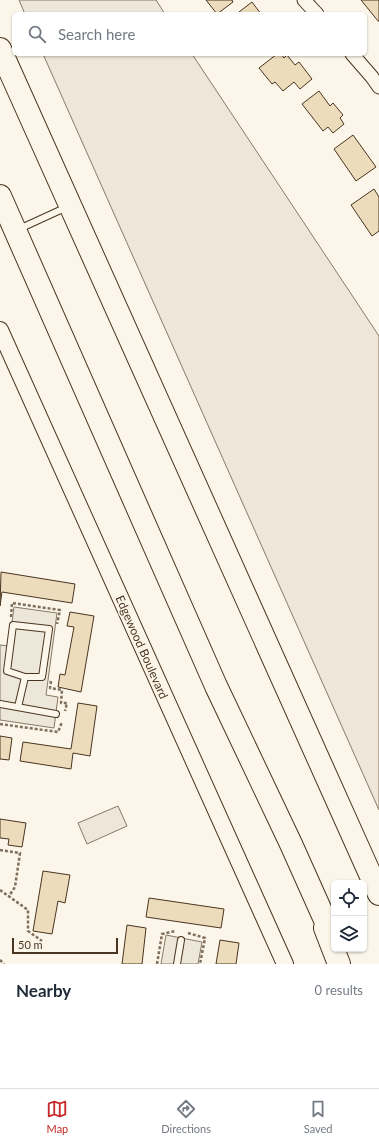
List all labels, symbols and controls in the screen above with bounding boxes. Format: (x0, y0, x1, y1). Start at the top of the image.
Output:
search box (12, 12, 367, 56)
icon: search (26, 23, 48, 45)
text: Search here (58, 25, 135, 43)
street label: Edgewood Boulevard (112, 593, 172, 701)
map controls (331, 880, 367, 952)
button: locate (331, 880, 367, 916)
button: layers (331, 916, 367, 952)
scale bar (12, 936, 118, 955)
text: 50 m (18, 938, 43, 951)
text: Nearby (16, 980, 71, 1001)
text: 0 results (315, 982, 363, 998)
tab: Map (46, 1098, 68, 1135)
tab: Directions (161, 1098, 211, 1135)
tab: Saved (304, 1098, 333, 1135)

